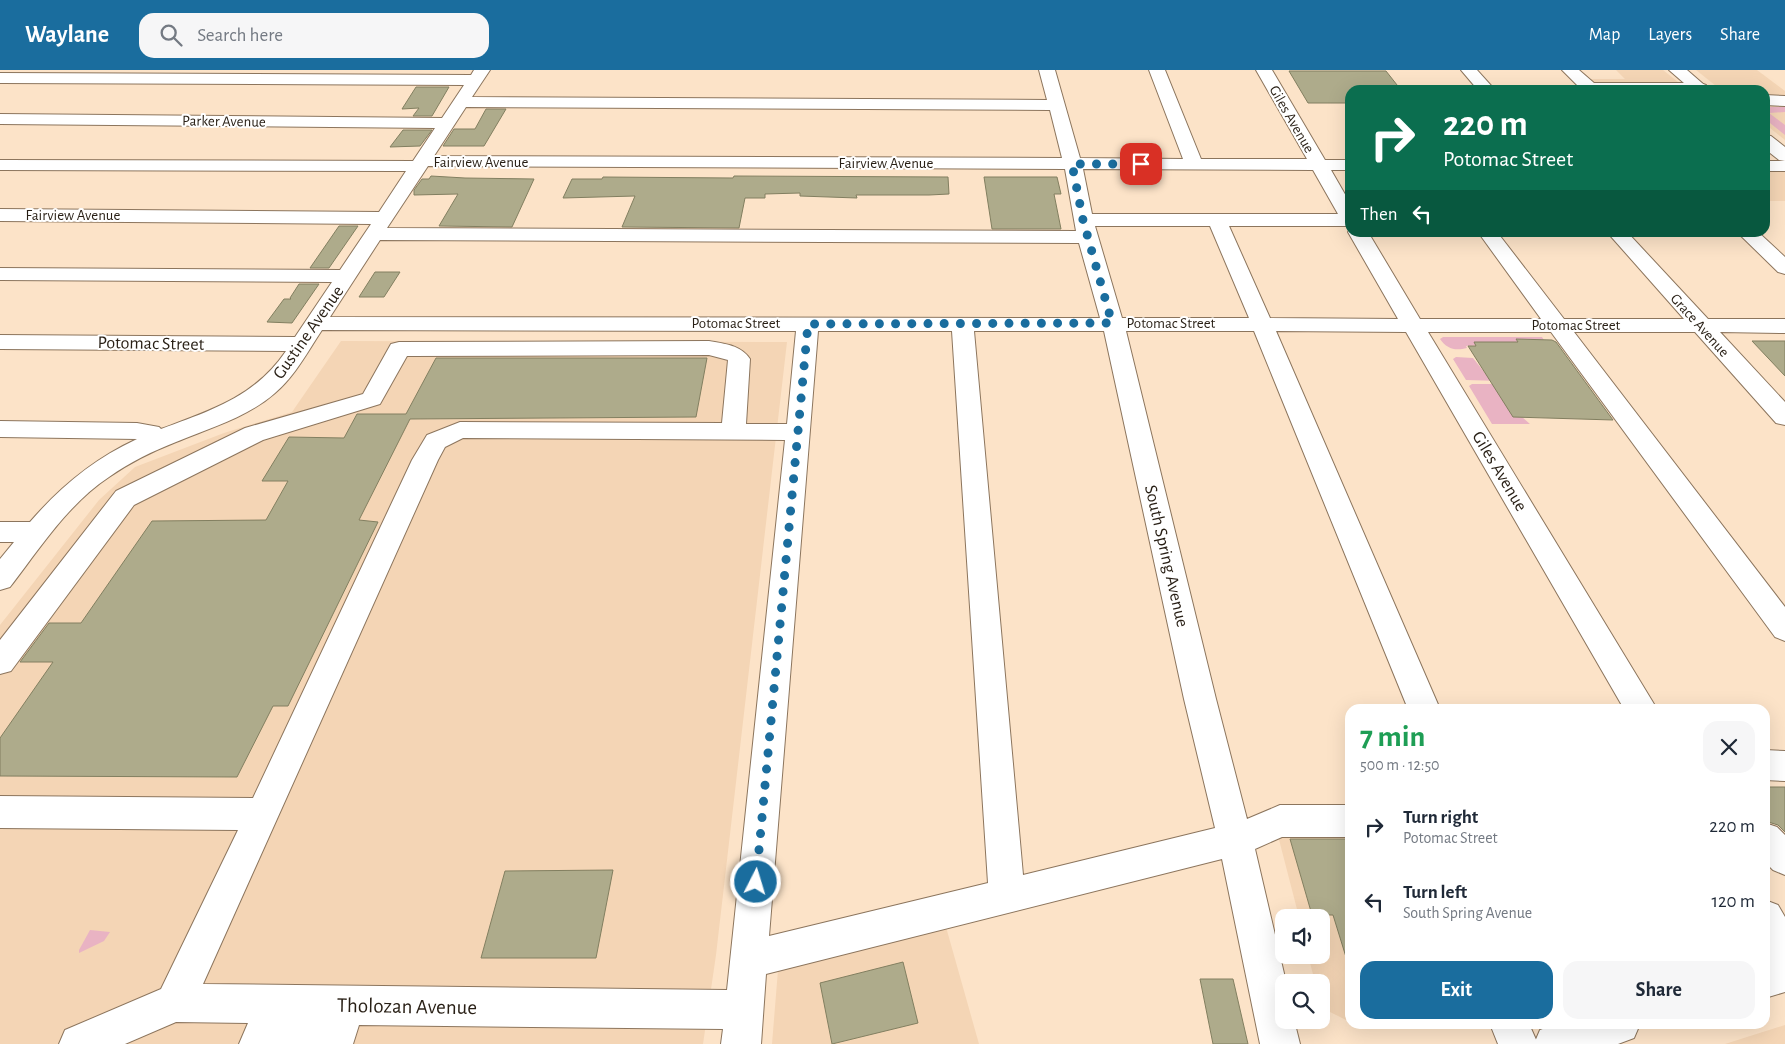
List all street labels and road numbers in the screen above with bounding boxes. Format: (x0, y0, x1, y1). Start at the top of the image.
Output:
street label: Giles Avenue (1266, 83, 1317, 156)
street label: Parker Avenue (182, 113, 266, 130)
street label: Fairview Avenue (434, 155, 529, 170)
street label: Fairview Avenue (839, 156, 934, 171)
street label: Fairview Avenue (26, 208, 121, 223)
street label: Gustine Avenue (270, 283, 348, 383)
street label: Grace Avenue (1668, 291, 1732, 360)
street label: Potomac Street (692, 316, 781, 331)
street label: Potomac Street (1127, 316, 1216, 331)
street label: Potomac Street (1532, 318, 1621, 333)
street label: Potomac Street (98, 334, 205, 354)
street label: Giles Avenue (1468, 428, 1530, 515)
street label: South Spring Avenue (1141, 483, 1191, 629)
street label: Tholozan Avenue (337, 995, 477, 1018)

